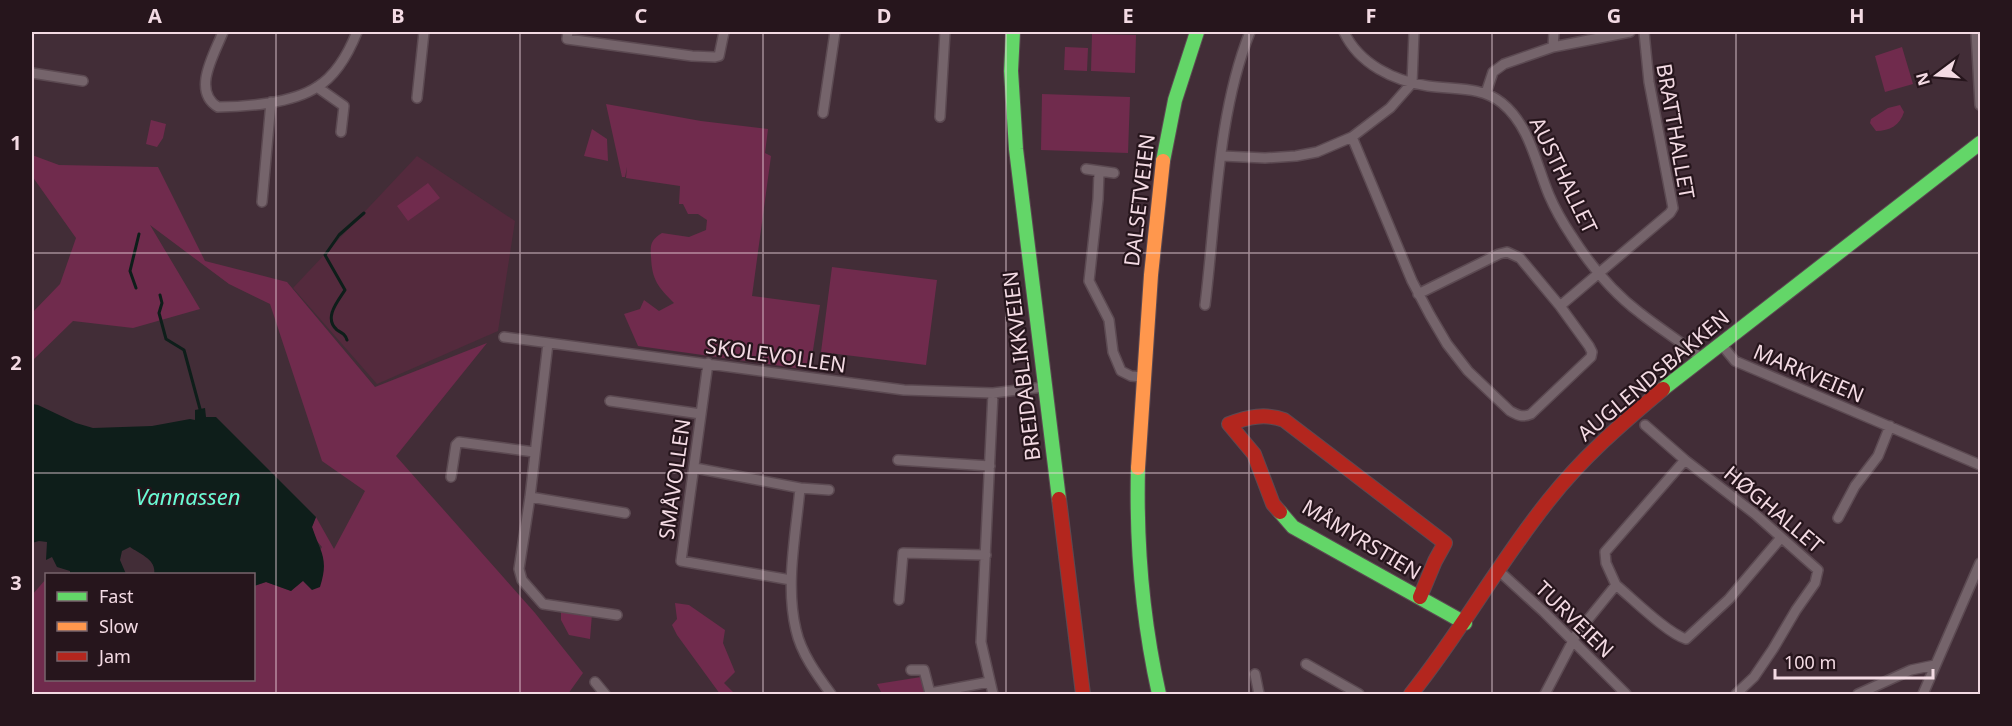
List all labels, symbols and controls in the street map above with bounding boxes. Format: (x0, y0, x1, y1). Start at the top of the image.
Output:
text: A (148, 2, 162, 29)
text: B (391, 2, 405, 29)
text: C (635, 2, 648, 29)
text: D (877, 2, 891, 29)
text: E (1122, 2, 1134, 29)
text: F (1366, 2, 1376, 29)
text: G (1607, 2, 1621, 29)
text: H (1849, 2, 1865, 29)
north arrow (1907, 45, 1967, 105)
street label: BRATTHALLET (1650, 61, 1702, 201)
text: N (1910, 70, 1935, 88)
street label: AUSTHALLET (1524, 112, 1604, 238)
text: 1 (10, 129, 22, 156)
street label: DALSETVEIEN (1117, 132, 1161, 268)
street label: BREIDABLIKKVEIEN (995, 270, 1047, 462)
street label: AUGLENDSBAKKEN (1571, 303, 1735, 447)
street label: SKOLEVOLLEN (704, 331, 848, 379)
street label: MARKVEIEN (1749, 337, 1869, 409)
text: 2 (10, 349, 22, 376)
street label: SMÅVOLLEN (652, 417, 696, 541)
street label: HØGHALLET (1718, 459, 1830, 559)
water label: Vannassen (136, 481, 240, 511)
street label: MÅMYRSTIEN (1297, 492, 1427, 586)
text: 3 (10, 569, 22, 596)
legend (45, 573, 255, 681)
street label: TURVEIEN (1530, 575, 1620, 663)
text: Fast (99, 584, 134, 608)
text: Slow (99, 614, 138, 638)
scale bar (1775, 642, 1932, 680)
text: Jam (97, 644, 131, 668)
text: 100 m (1784, 650, 1836, 674)

